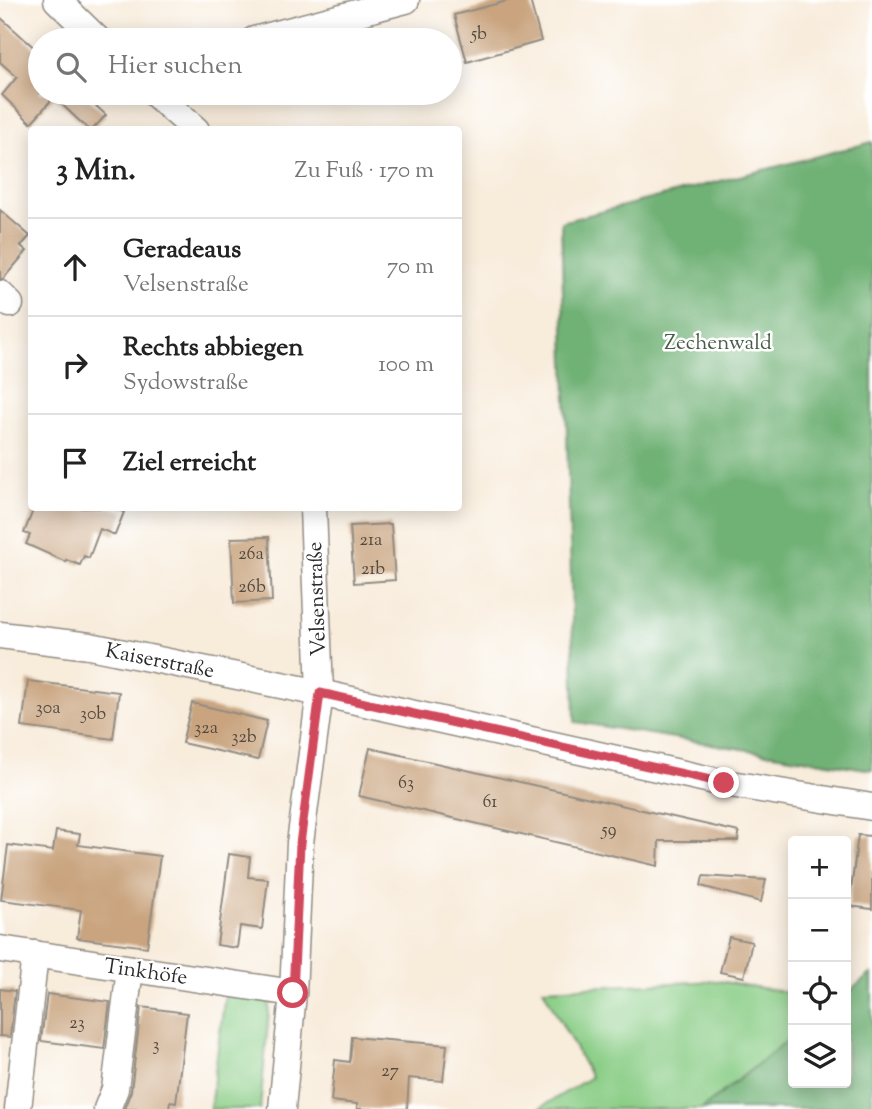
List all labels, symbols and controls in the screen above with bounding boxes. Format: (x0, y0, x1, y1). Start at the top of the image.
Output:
house number: 5b (470, 22, 487, 48)
search box (28, 28, 462, 105)
icon: search (52, 48, 90, 86)
text: Hier suchen (108, 48, 243, 85)
text: 3 Min. (56, 150, 136, 193)
text: Zu Fuß · 170 m (295, 155, 434, 188)
text: Geradeaus (123, 232, 241, 269)
icon: ahead (56, 248, 94, 286)
text: 70 m (387, 251, 434, 284)
text: Velsenstraße (123, 269, 249, 302)
park label: Zechenwald (664, 329, 772, 359)
text: Rechts abbiegen (123, 330, 304, 367)
icon: right (56, 346, 94, 384)
text: 100 m (378, 349, 434, 382)
text: Sydowstraße (123, 367, 249, 400)
icon: arrive (56, 444, 94, 482)
text: Ziel erreicht (123, 445, 256, 482)
house number: 21a (360, 528, 382, 554)
street label: Velsenstraße (301, 541, 335, 657)
house number: 26a (238, 542, 264, 568)
house number: 21b (361, 557, 385, 583)
house number: 26b (238, 575, 266, 601)
street label: Kaiserstraße (102, 637, 217, 687)
house number: 30a (36, 696, 60, 722)
house number: 30b (80, 702, 106, 728)
house number: 32a (194, 716, 218, 742)
house number: 32b (231, 725, 257, 751)
route end (708, 767, 739, 798)
house number: 63 (398, 771, 414, 797)
house number: 61 (483, 790, 497, 816)
house number: 59 (601, 818, 617, 844)
map controls (788, 836, 851, 1088)
button: + (788, 836, 851, 899)
button: − (788, 899, 851, 962)
street label: Tinkhöfe (102, 952, 189, 994)
button: locate (788, 962, 851, 1025)
route start (277, 977, 308, 1008)
house number: 23 (69, 1011, 85, 1037)
button: layers (788, 1025, 851, 1088)
house number: 3 (152, 1033, 160, 1059)
house number: 27 (381, 1059, 399, 1085)

